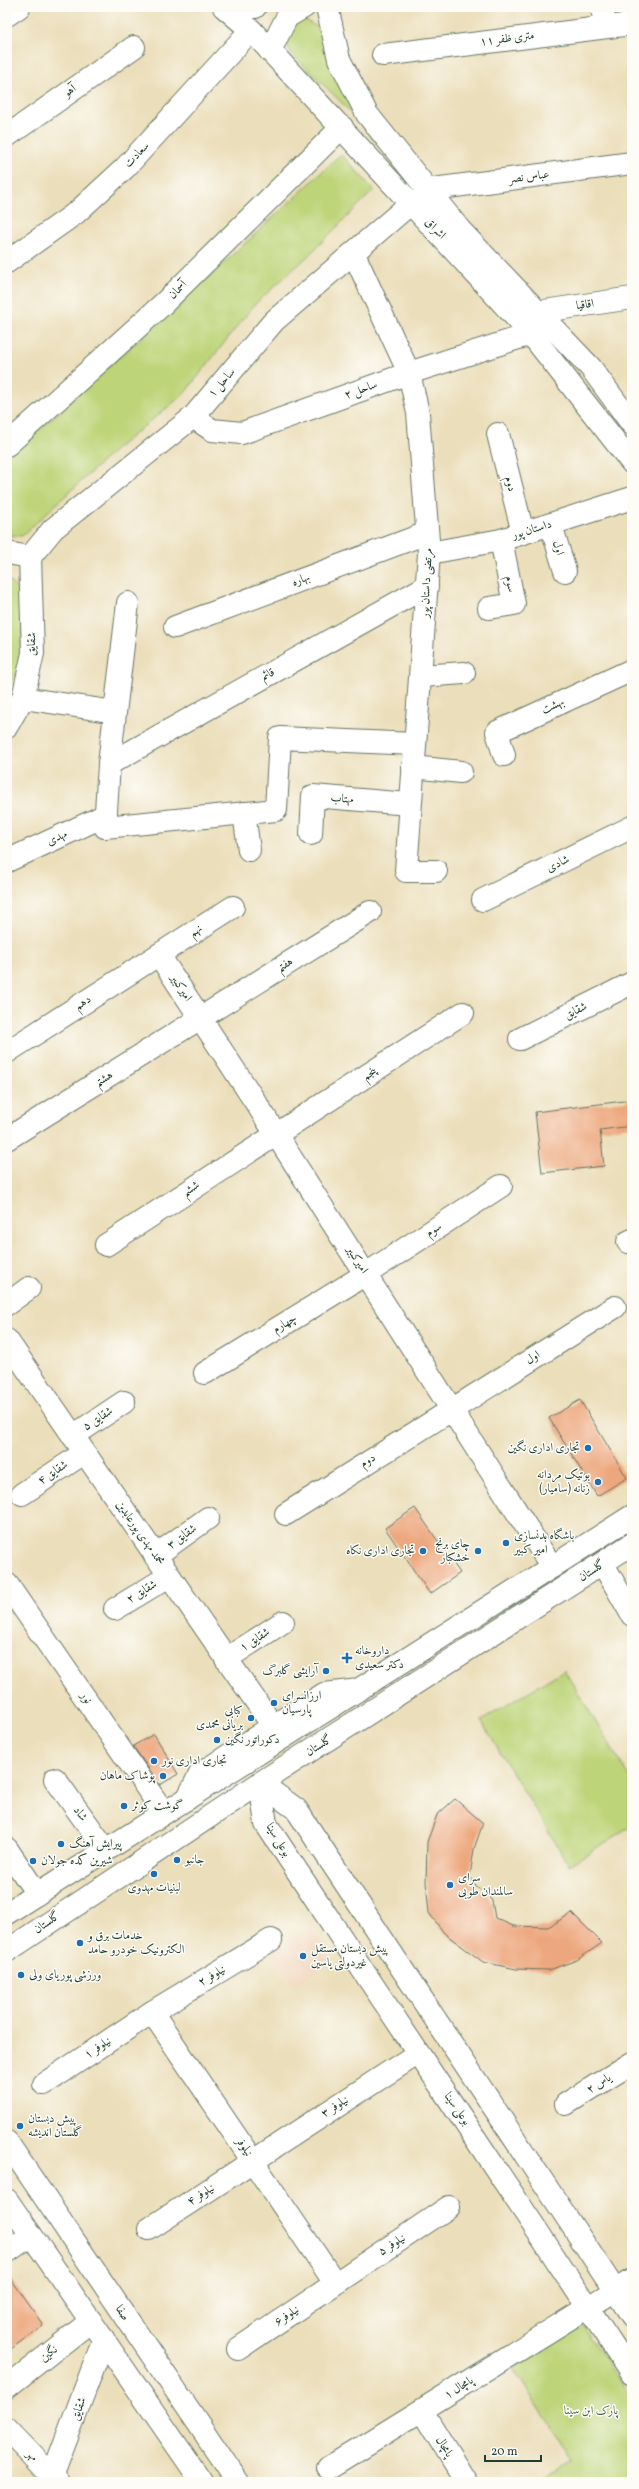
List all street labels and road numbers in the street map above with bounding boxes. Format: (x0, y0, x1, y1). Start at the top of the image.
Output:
street label: ۱۱ متری ظفر (479, 28, 535, 50)
street label: آهو (59, 79, 81, 102)
street label: سعادت (121, 138, 153, 172)
street label: عباس نصر (506, 167, 550, 188)
street label: اشراق (421, 215, 449, 243)
street label: آسمان (164, 275, 192, 303)
street label: اقاقیا (575, 296, 595, 314)
street label: ساحل ۱ (205, 365, 239, 401)
street label: ساحل ۲ (342, 377, 380, 403)
street label: دوم (498, 474, 520, 494)
street label: داستان پور (509, 516, 554, 544)
street label: اول (548, 539, 568, 558)
street label: مرتضی داستان پور (417, 547, 437, 620)
street label: بهاره (290, 569, 312, 591)
street label: سوم (499, 574, 519, 594)
street label: شقایق (24, 632, 40, 656)
street label: قائم (258, 665, 279, 687)
street label: بهشت (539, 694, 567, 718)
street label: مهتاب (330, 790, 355, 808)
street label: مهدی (44, 826, 70, 850)
street label: شادی (544, 851, 573, 876)
street label: نهم (186, 921, 207, 943)
street label: هفتم (274, 954, 298, 979)
street label: امیرکبیر (165, 970, 196, 1005)
street label: دهم (71, 992, 96, 1016)
street label: شقایق (562, 998, 590, 1024)
street label: پنجم (360, 1063, 382, 1086)
street label: هشتم (92, 1067, 118, 1093)
street label: ششم (179, 1177, 205, 1203)
street label: سوم (423, 1219, 446, 1243)
street label: امیرکبیر (341, 1242, 372, 1277)
street label: چهارم (270, 1311, 301, 1339)
street label: اول (523, 1347, 544, 1369)
street label: شقایق ۵ (80, 1403, 116, 1435)
street label: دوم (357, 1450, 380, 1474)
street label: شقایق ۴ (35, 1457, 71, 1489)
street label: محمد مهدی پورعابدین (112, 1498, 168, 1568)
street label: شقایق ۳ (164, 1521, 200, 1553)
street label: گلستان (575, 1556, 608, 1586)
street label: شقایق ۲ (124, 1576, 160, 1608)
street label: شقایق ۱ (237, 1624, 273, 1656)
street label: نور (76, 1688, 96, 1707)
street label: گلستان (302, 1731, 335, 1760)
street label: شاد (69, 1803, 91, 1825)
street label: بوعلی سینا (262, 1820, 294, 1860)
street label: گلستان (30, 1907, 63, 1938)
street label: نیلوفر ۲ (195, 1962, 229, 1990)
street label: نیلوفر ۱ (81, 2033, 115, 2063)
street label: یاس ۲ (584, 2070, 615, 2098)
street label: بوعلی سینا (440, 2089, 474, 2129)
street label: نیلوفر ۳ (318, 2092, 352, 2122)
street label: نیلوفر (231, 2133, 256, 2160)
street label: نیلوفر ۴ (184, 2180, 218, 2210)
street label: نیلوفر ۵ (375, 2230, 409, 2260)
street label: صفا (111, 2302, 133, 2324)
street label: نیلوفر۶ (271, 2302, 303, 2330)
street label: نگین (36, 2341, 61, 2366)
street label: پامچال ۱ (441, 2372, 477, 2403)
street label: شقایق (67, 2395, 91, 2423)
street label: پامچال (431, 2433, 457, 2461)
street label: مهر (21, 2445, 42, 2466)

